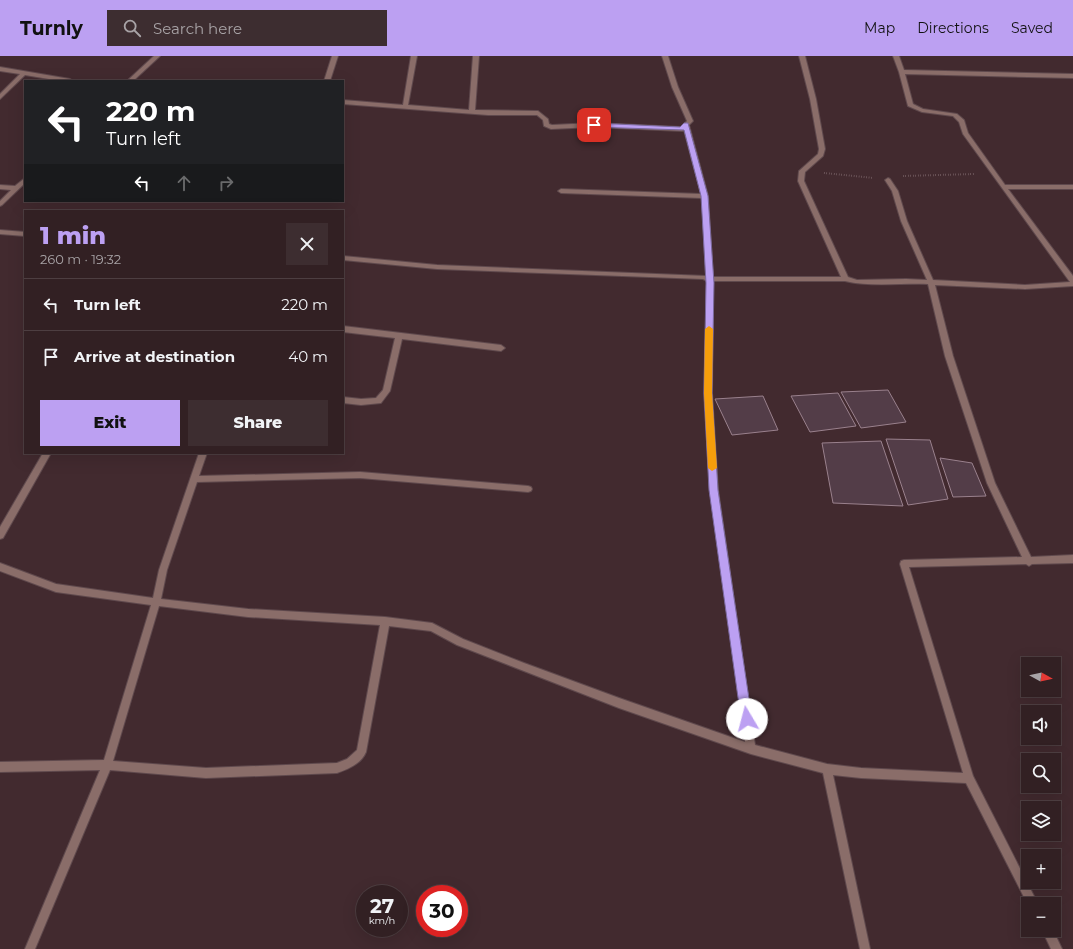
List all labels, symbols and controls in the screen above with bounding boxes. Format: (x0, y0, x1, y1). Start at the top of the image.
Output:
search box (107, 10, 387, 46)
text: Turnly (20, 17, 83, 40)
icon: search (121, 17, 143, 39)
text: Search here (153, 19, 242, 38)
text: Map (864, 19, 895, 37)
text: Directions (917, 19, 989, 37)
text: Saved (1011, 19, 1053, 37)
text: 220 m (106, 94, 195, 128)
icon: left (40, 96, 92, 148)
pin (577, 108, 611, 142)
icon: arrive (583, 114, 605, 136)
text: Turn left (106, 128, 181, 150)
icon: left (131, 172, 153, 194)
icon: ahead (173, 172, 195, 194)
icon: right (215, 172, 237, 194)
text: 1 min (40, 221, 106, 250)
button: close (286, 223, 328, 265)
text: 260 m · 19:32 (40, 251, 121, 267)
icon: left (40, 294, 62, 316)
text: Turn left (74, 295, 141, 314)
text: 220 m (281, 295, 328, 314)
icon: arrive (40, 346, 62, 368)
text: Arrive at destination (74, 347, 235, 366)
text: 40 m (288, 347, 328, 366)
button: Exit (40, 400, 180, 446)
button: Share (188, 400, 328, 446)
north arrow (1021, 657, 1061, 697)
map controls (1021, 657, 1061, 937)
position arrow (726, 698, 768, 740)
button: sound (1021, 705, 1061, 745)
button: search (1021, 753, 1061, 793)
button: layers (1021, 801, 1061, 841)
button: + (1021, 849, 1061, 889)
speed limit sign: 30 (416, 885, 468, 937)
text: 27 (370, 894, 394, 918)
button: − (1021, 897, 1061, 937)
text: km/h (369, 914, 395, 927)

